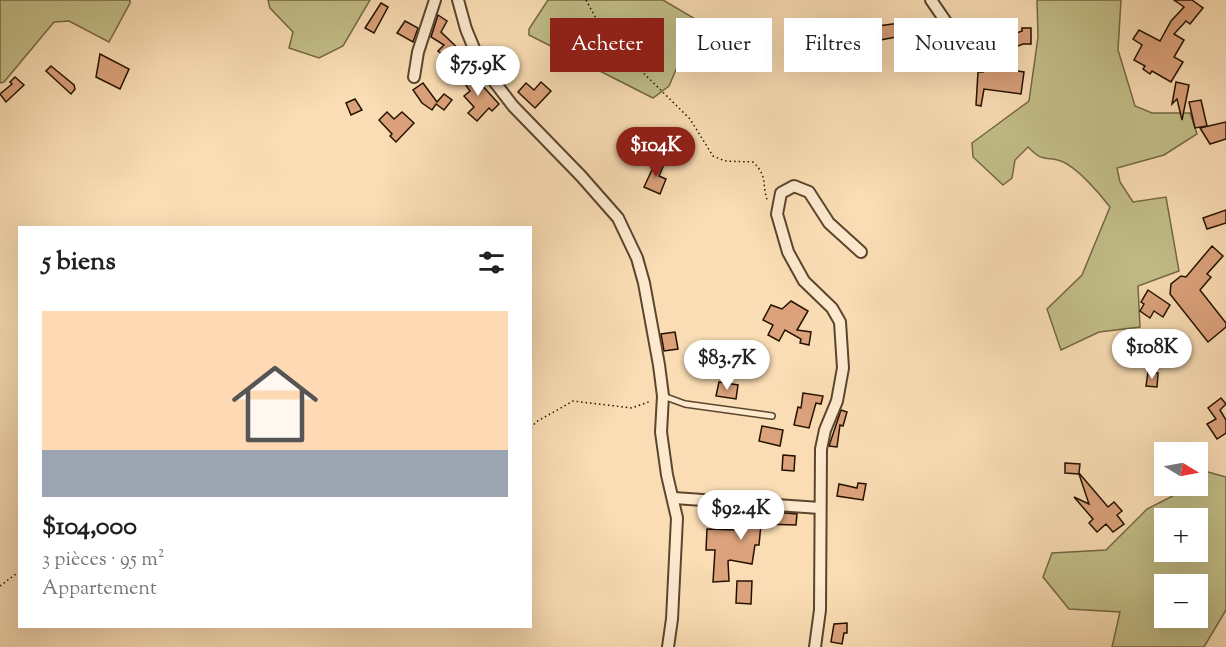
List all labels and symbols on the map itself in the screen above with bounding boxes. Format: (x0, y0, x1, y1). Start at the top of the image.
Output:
pin: $75.9K (429, 46, 527, 97)
pin: $104K (614, 127, 698, 178)
pin: $108K (1110, 329, 1194, 380)
pin: $83.7K (678, 340, 776, 391)
north arrow (1154, 442, 1208, 496)
pin: $92.4K (692, 490, 790, 541)

